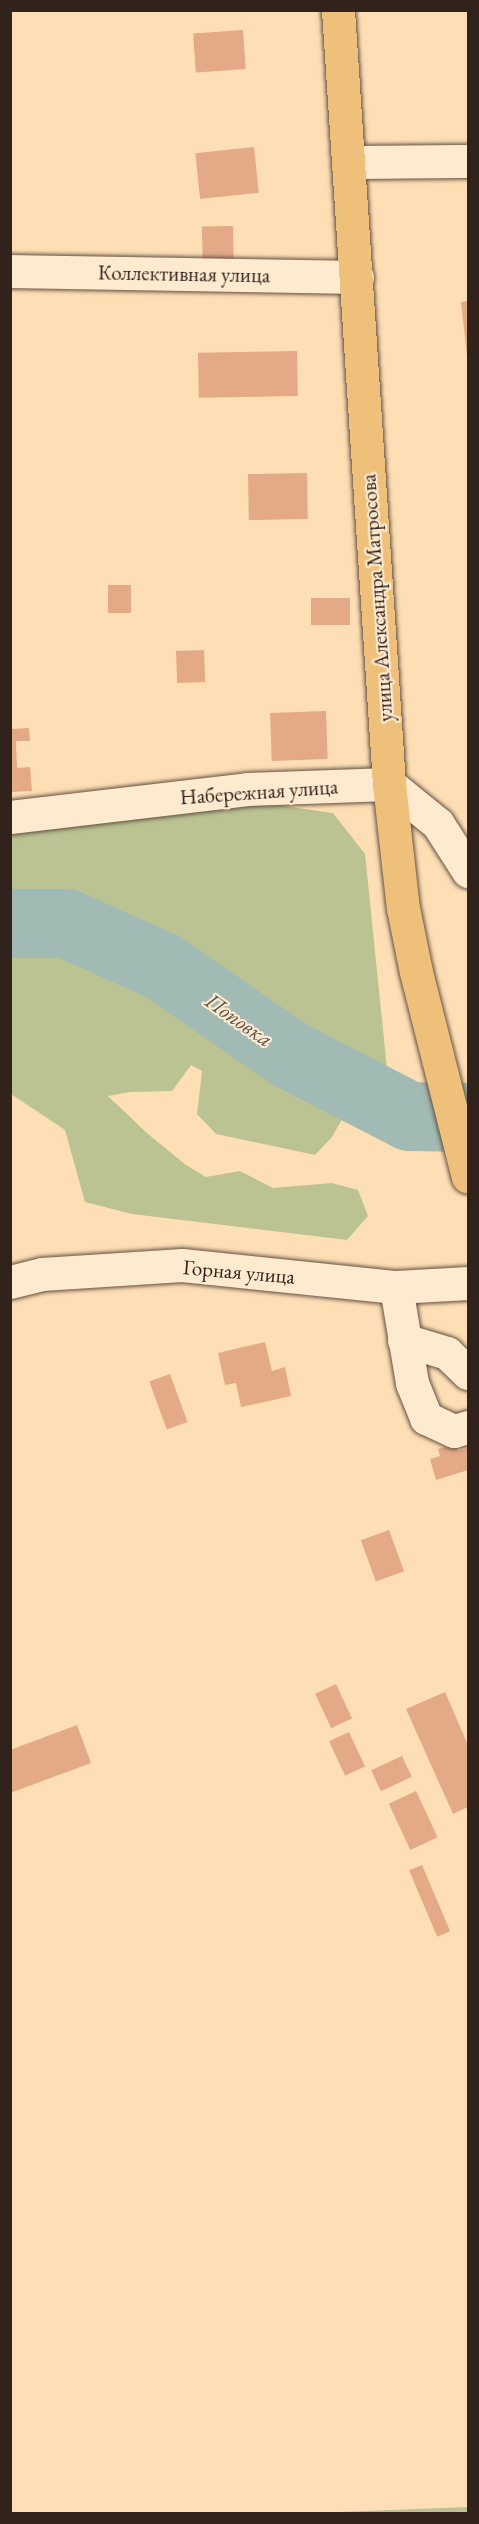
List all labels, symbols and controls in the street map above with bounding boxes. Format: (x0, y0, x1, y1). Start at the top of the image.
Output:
street label: Коллективная улица (98, 260, 270, 288)
street label: улица Александра Матросова (356, 473, 398, 723)
street label: Набережная улица (179, 774, 339, 810)
water label: Поповка (200, 987, 278, 1053)
street label: Горная улица (182, 1255, 296, 1289)

